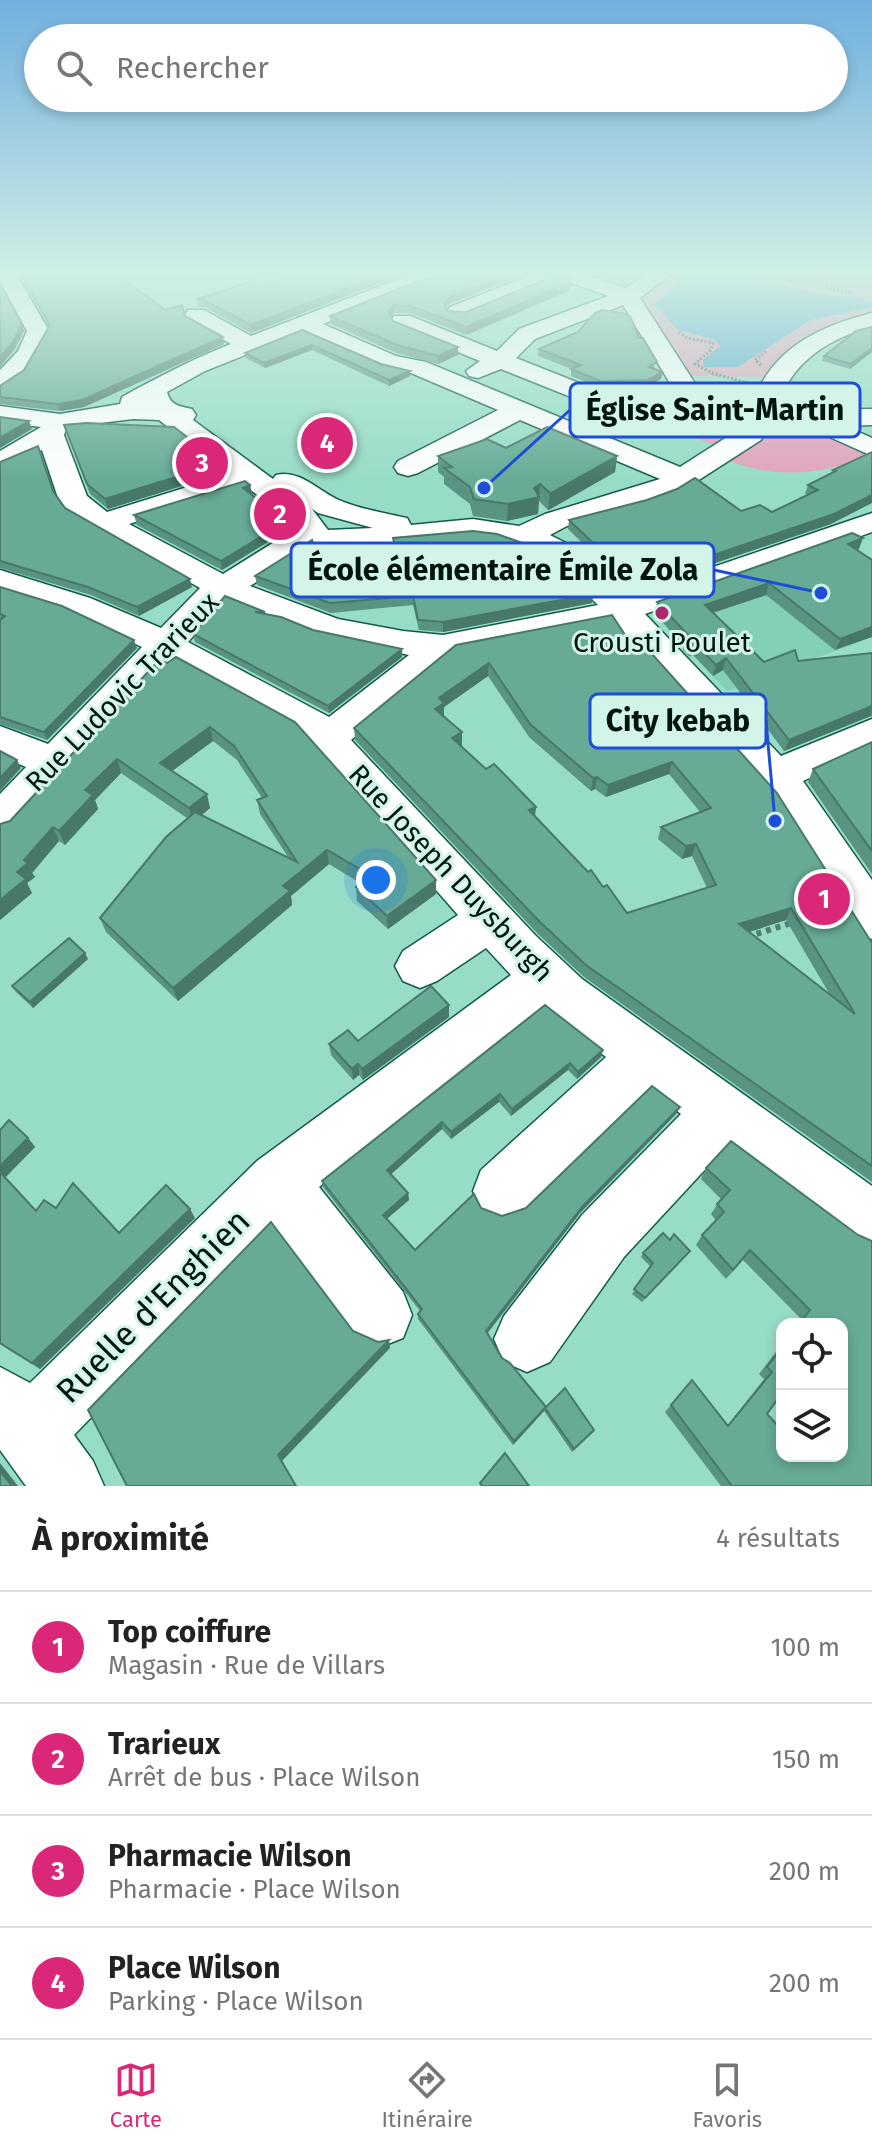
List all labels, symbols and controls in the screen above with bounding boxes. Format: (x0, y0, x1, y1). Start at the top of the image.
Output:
search box (24, 24, 848, 112)
icon: search (52, 46, 96, 90)
text: Rechercher (116, 50, 269, 86)
callout: Église Saint-Martin (570, 383, 860, 437)
text: Église Saint-Martin (586, 389, 844, 428)
pin: 4 (301, 413, 353, 473)
pin: 3 (176, 433, 228, 493)
pin: 2 (254, 484, 306, 544)
callout: École élémentaire Émile Zola (291, 543, 714, 597)
text: École élémentaire Émile Zola (307, 549, 699, 588)
street label: Rue Ludovic Trarieux (19, 585, 226, 798)
marker: Crousti Poulet (653, 604, 671, 622)
place label: Crousti Poulet (573, 626, 752, 659)
callout: City kebab (590, 694, 766, 748)
text: City kebab (606, 703, 750, 739)
street label: Rue Joseph Duysburgh (342, 758, 560, 988)
your location (356, 860, 396, 900)
pin: 1 (798, 869, 850, 929)
street label: Ruelle d'Enghien (48, 1201, 258, 1411)
map controls (776, 1318, 848, 1462)
button: locate (776, 1318, 848, 1390)
button: layers (776, 1390, 848, 1462)
text: À proximité (32, 1518, 209, 1559)
text: 4 résultats (716, 1523, 840, 1554)
text: Top coiffure (108, 1614, 271, 1650)
text: 1 (52, 1632, 64, 1663)
text: 100 m (771, 1632, 840, 1663)
text: Magasin · Rue de Villars (108, 1650, 385, 1681)
text: Trarieux (108, 1726, 220, 1762)
text: 2 (51, 1744, 65, 1775)
text: 150 m (772, 1744, 840, 1775)
text: Arrêt de bus · Place Wilson (108, 1762, 420, 1793)
text: Pharmacie Wilson (108, 1838, 352, 1874)
text: 3 (51, 1856, 65, 1887)
text: 200 m (769, 1856, 840, 1887)
text: Pharmacie · Place Wilson (108, 1874, 401, 1905)
text: Place Wilson (108, 1950, 280, 1986)
text: 4 (51, 1968, 65, 1999)
text: 200 m (769, 1968, 840, 1999)
text: Parking · Place Wilson (108, 1986, 364, 2017)
tab: Carte (110, 2058, 162, 2133)
tab: Itinéraire (382, 2058, 473, 2133)
tab: Favoris (692, 2058, 762, 2133)

